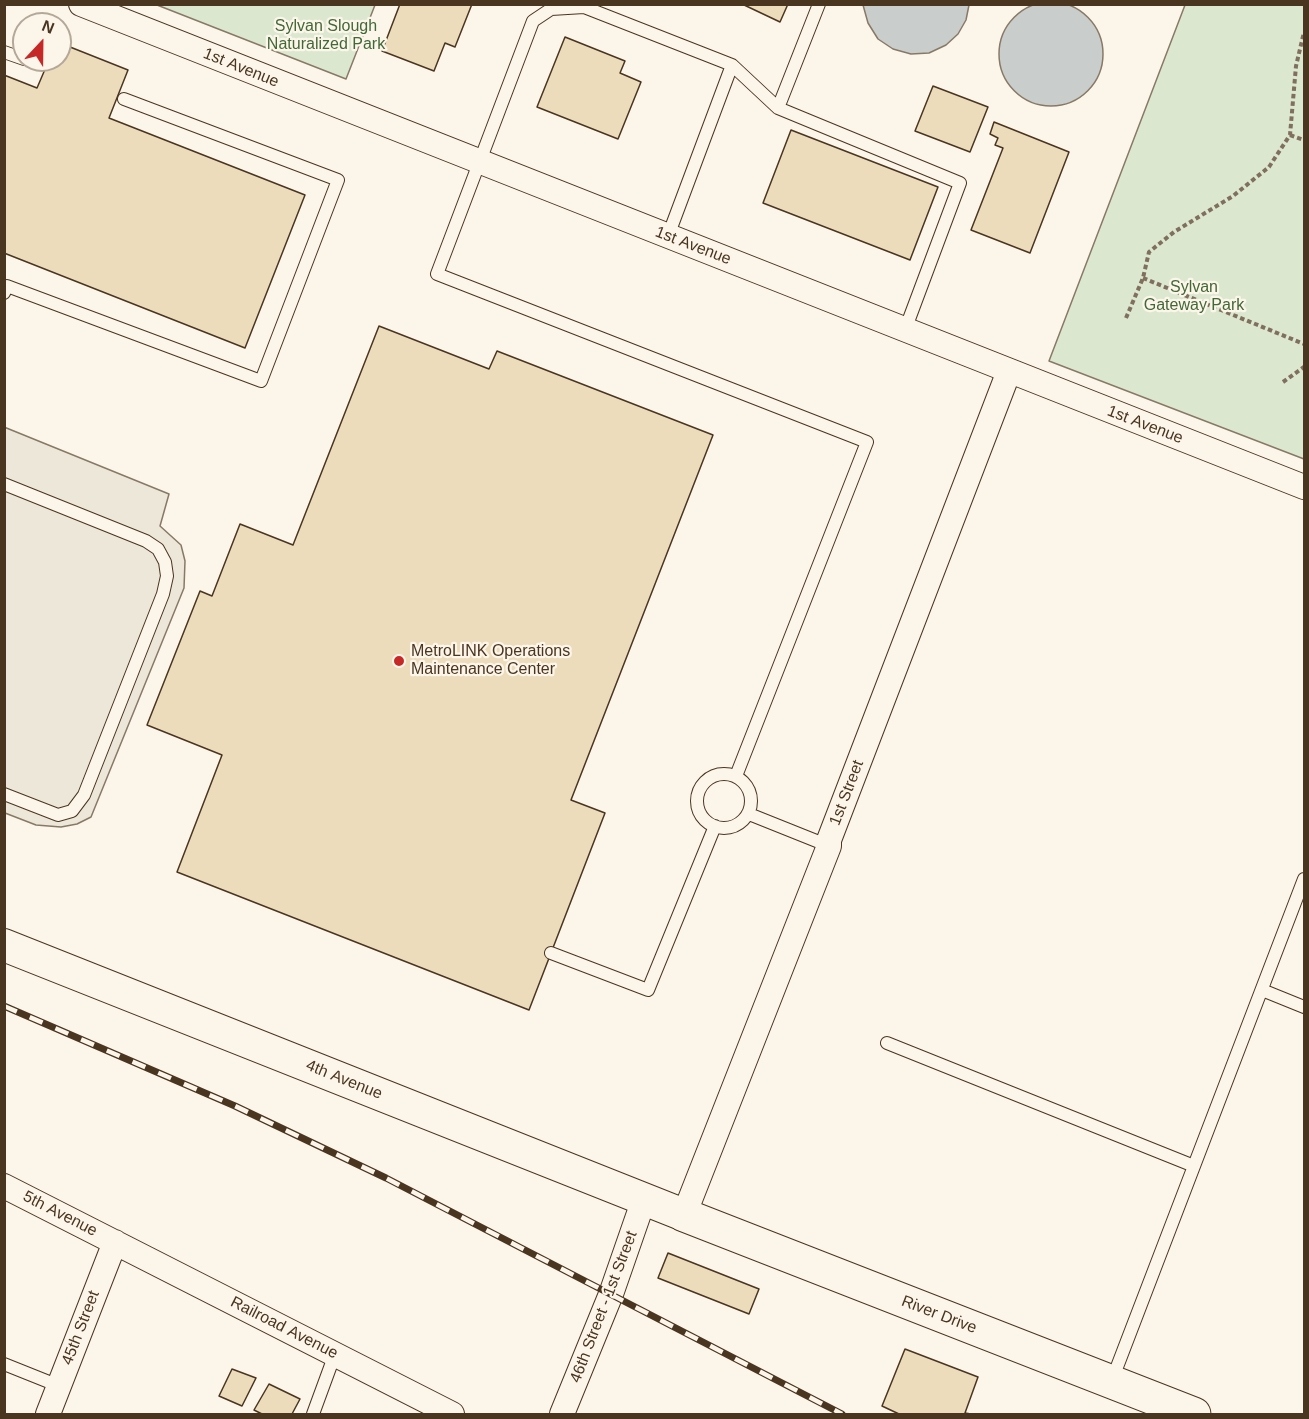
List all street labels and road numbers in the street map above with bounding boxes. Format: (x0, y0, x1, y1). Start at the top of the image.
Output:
street label: 1st Avenue (200, 44, 282, 92)
street label: 1st Avenue (652, 223, 734, 269)
street label: 1st Avenue (1104, 402, 1186, 448)
street label: 1st Street (826, 758, 868, 828)
street label: 4th Avenue (303, 1056, 385, 1104)
street label: 5th Avenue (20, 1187, 100, 1241)
street label: 46th Street - 1st Street (566, 1228, 642, 1386)
street label: 45th Street (58, 1288, 104, 1368)
street label: River Drive (899, 1292, 979, 1338)
street label: Railroad Avenue (227, 1293, 341, 1363)

